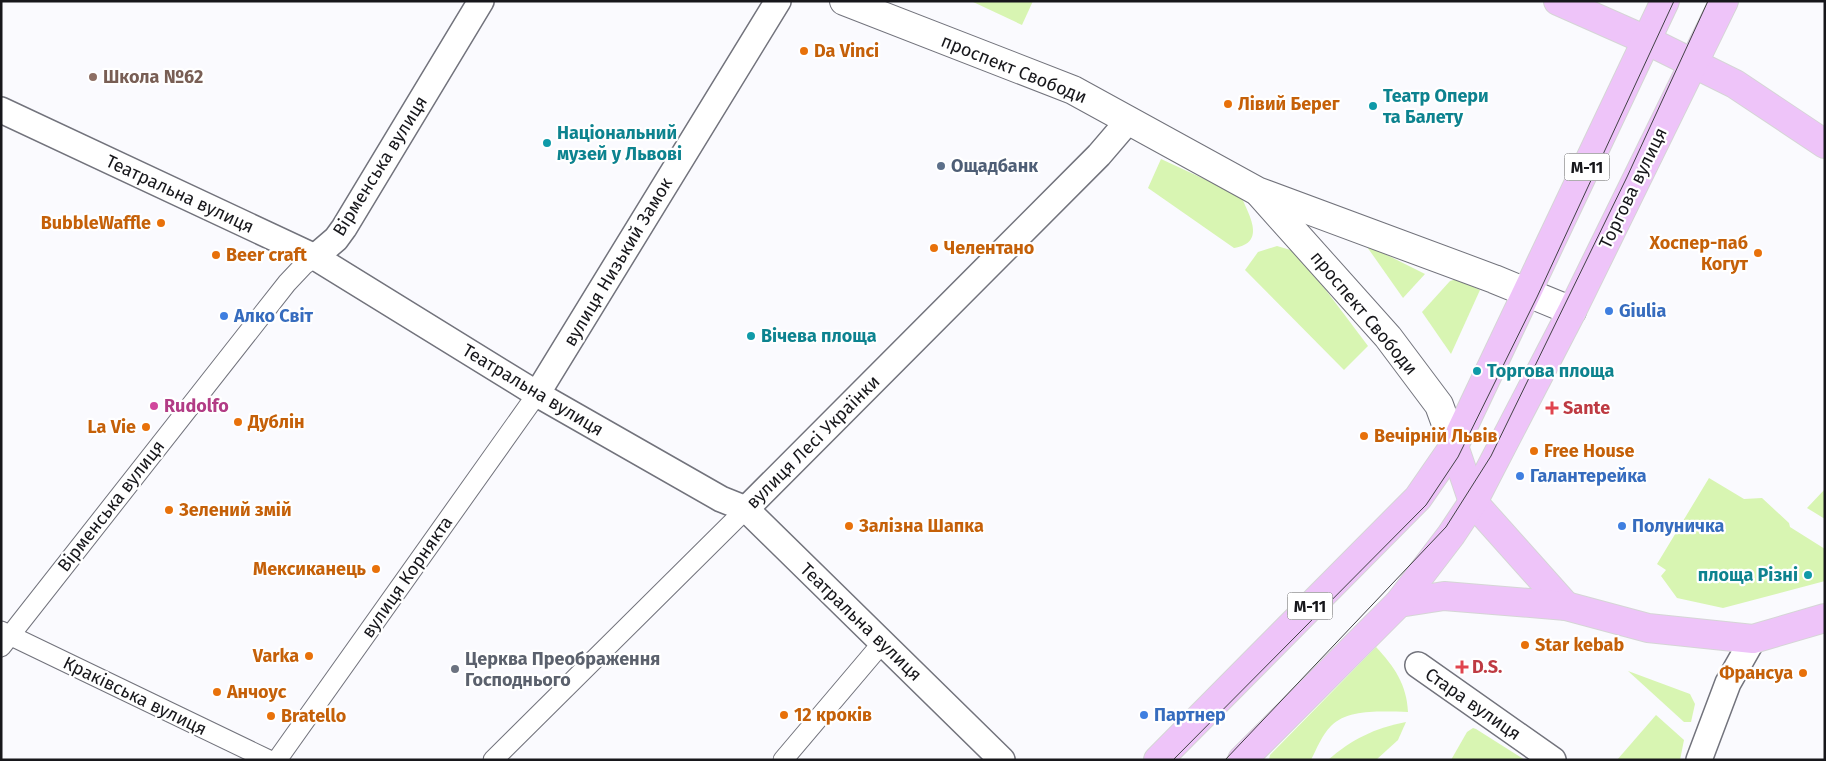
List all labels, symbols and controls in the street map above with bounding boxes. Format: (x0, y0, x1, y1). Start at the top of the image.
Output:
street label: проспект Свободи (938, 30, 1090, 108)
place label: Da Vinci (814, 40, 879, 62)
marker: Da Vinci (798, 45, 810, 57)
place label: Школа №62 (103, 66, 203, 88)
marker: Школа №62 (87, 71, 99, 83)
place label: Театр Опери та Балету (1383, 85, 1489, 128)
street label: Вірменська вулиця (328, 92, 432, 240)
place label: Лівий Берег (1238, 93, 1340, 115)
marker: Лівий Берег (1222, 98, 1234, 110)
marker: Театр Опери та Балету (1367, 100, 1379, 112)
place label: Національний музей у Львові (557, 122, 682, 165)
street label: Торгова вулиця (1594, 124, 1672, 252)
marker: Національний музей у Львові (541, 137, 553, 149)
street label: Театральна вулиця (102, 150, 258, 238)
road number: М-11 (1564, 154, 1610, 180)
place label: Ощадбанк (951, 155, 1038, 177)
marker: Ощадбанк (935, 160, 947, 172)
street label: вулиця Низький Замок (559, 173, 677, 350)
place label: BubbleWaffle (41, 212, 151, 234)
marker: BubbleWaffle (155, 217, 167, 229)
place label: Хоспер-паб Когут (1649, 232, 1748, 275)
place label: Челентано (944, 237, 1034, 259)
marker: Челентано (928, 242, 940, 254)
place label: Beer craft (226, 244, 308, 266)
street label: проспект Свободи (1306, 247, 1422, 379)
marker: Хоспер-паб Когут (1752, 247, 1764, 259)
marker: Beer craft (210, 249, 222, 261)
place label: Giulia (1619, 300, 1666, 322)
place label: Алко Світ (233, 305, 314, 327)
marker: Giulia (1603, 305, 1615, 317)
marker: Алко Світ (218, 310, 230, 322)
place label: Вічева площа (761, 325, 877, 347)
marker: Вічева площа (745, 330, 757, 342)
street label: Театральна вулиця (458, 339, 608, 441)
place label: Торгова площа (1487, 360, 1614, 382)
marker: Торгова площа (1471, 365, 1483, 377)
street label: вулиця Лесі Українки (742, 371, 884, 513)
place label: Rudolfo (164, 395, 229, 417)
place label: Sante (1563, 397, 1610, 419)
marker: Rudolfo (148, 400, 160, 412)
marker: Sante (1545, 401, 1559, 415)
place label: Дублін (247, 411, 305, 433)
place label: La Vie (88, 416, 136, 438)
marker: Дублін (232, 416, 244, 428)
marker: La Vie (140, 421, 152, 433)
place label: Вечірній Львів (1374, 425, 1498, 447)
marker: Вечірній Львів (1358, 430, 1370, 442)
street label: Вірменська вулиця (53, 436, 169, 576)
place label: Free House (1544, 440, 1634, 462)
marker: Free House (1528, 445, 1540, 457)
place label: Галантерейка (1530, 465, 1647, 487)
marker: Галантерейка (1514, 470, 1526, 482)
place label: Зелений змій (178, 499, 292, 521)
marker: Зелений змій (163, 504, 175, 516)
street label: вулиця Корнякта (357, 512, 457, 642)
place label: Залізна Шапка (858, 515, 984, 537)
place label: Полуничка (1632, 515, 1725, 537)
marker: Залізна Шапка (843, 520, 855, 532)
marker: Полуничка (1616, 520, 1628, 532)
place label: Мексиканець (253, 558, 367, 580)
street label: Театральна вулиця (795, 558, 927, 686)
marker: Мексиканець (370, 563, 382, 575)
place label: площа Різні (1698, 564, 1798, 586)
marker: площа Різні (1802, 569, 1814, 581)
road number: М-11 (1288, 592, 1332, 620)
place label: Star kebab (1535, 634, 1624, 656)
marker: Star kebab (1519, 639, 1531, 651)
place label: Varka (252, 645, 299, 667)
place label: Церква Преображення Господнього (465, 648, 660, 691)
marker: Varka (303, 650, 315, 662)
street label: Краківська вулиця (60, 652, 210, 740)
place label: D.S. (1472, 656, 1502, 678)
marker: D.S. (1456, 661, 1468, 673)
place label: Франсуа (1719, 662, 1793, 684)
marker: Церква Преображення Господнього (449, 663, 461, 675)
street label: Стара вулиця (1421, 663, 1525, 745)
marker: Франсуа (1797, 667, 1809, 679)
place label: Анчоус (226, 681, 287, 703)
marker: Анчоус (211, 686, 223, 698)
place label: 12 кроків (794, 704, 872, 726)
place label: Партнер (1154, 704, 1226, 726)
place label: Bratello (281, 705, 346, 727)
marker: 12 кроків (778, 709, 790, 721)
marker: Партнер (1138, 709, 1150, 721)
marker: Bratello (265, 710, 277, 722)

